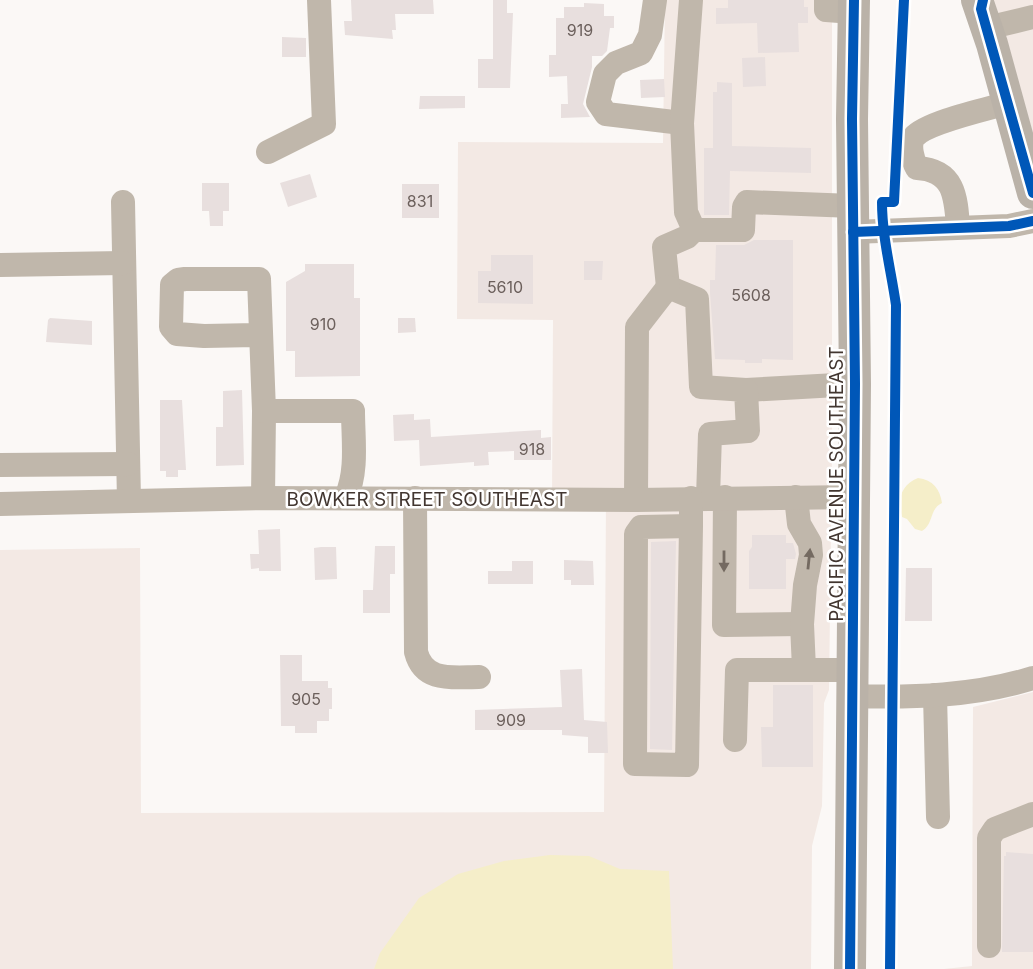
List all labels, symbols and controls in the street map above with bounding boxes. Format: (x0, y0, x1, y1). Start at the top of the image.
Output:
house number: 919 (567, 20, 593, 40)
house number: 831 (407, 191, 433, 211)
house number: 5610 (487, 277, 523, 297)
house number: 5608 (731, 285, 771, 305)
house number: 910 (310, 314, 336, 334)
street label: PACIFIC AVENUE SOUTHEAST (825, 346, 848, 622)
house number: 918 (519, 439, 545, 459)
street label: BOWKER STREET SOUTHEAST (287, 488, 567, 511)
one-way arrow (804, 548, 815, 570)
one-way arrow (718, 551, 730, 573)
house number: 905 (291, 689, 321, 709)
house number: 909 (496, 710, 526, 730)

